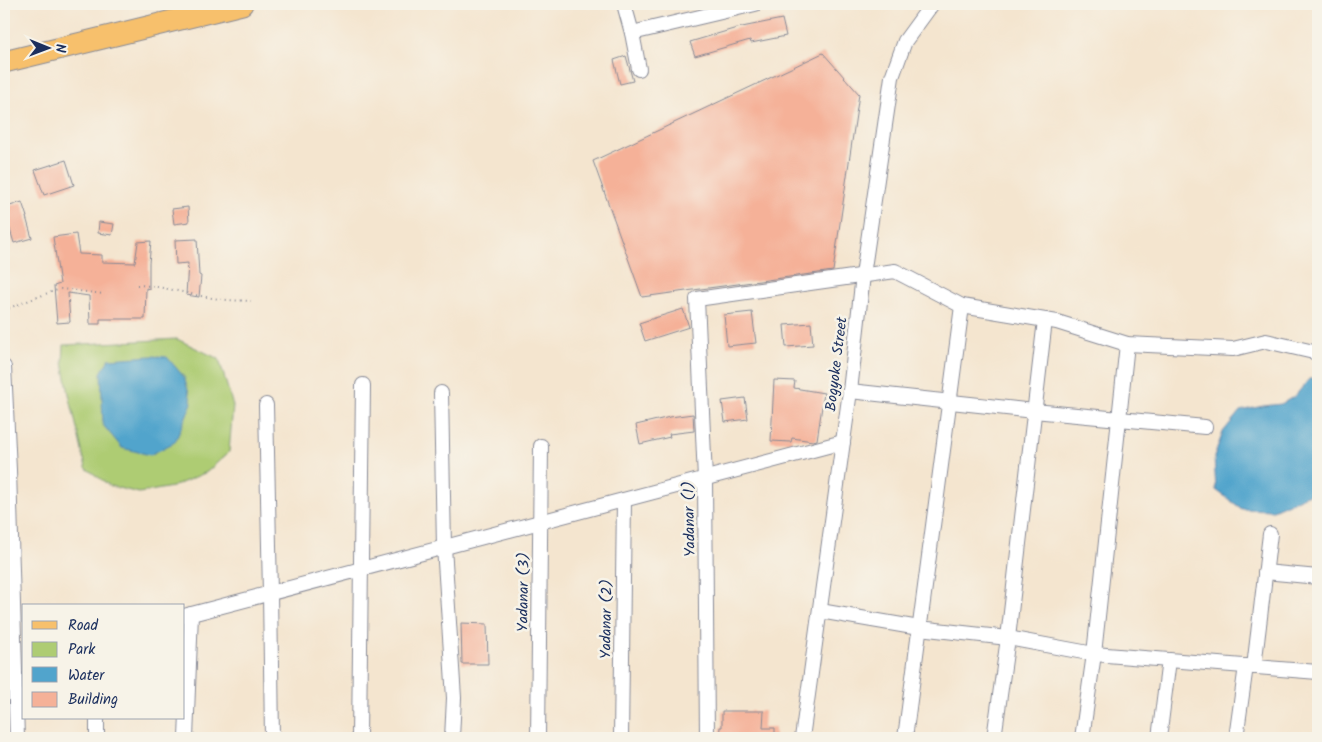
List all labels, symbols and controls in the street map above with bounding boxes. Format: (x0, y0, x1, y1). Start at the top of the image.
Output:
north arrow (22, 22, 72, 72)
text: N (49, 44, 71, 53)
street label: Bogyoke Street (819, 315, 855, 413)
street label: Yadanar (1) (677, 481, 703, 557)
street label: Yadanar (3) (511, 552, 537, 632)
street label: Yadanar (2) (594, 579, 620, 659)
legend (22, 604, 185, 720)
text: Road (68, 614, 99, 638)
text: Park (68, 638, 96, 662)
text: Water (68, 664, 105, 688)
text: Building (68, 688, 118, 712)

